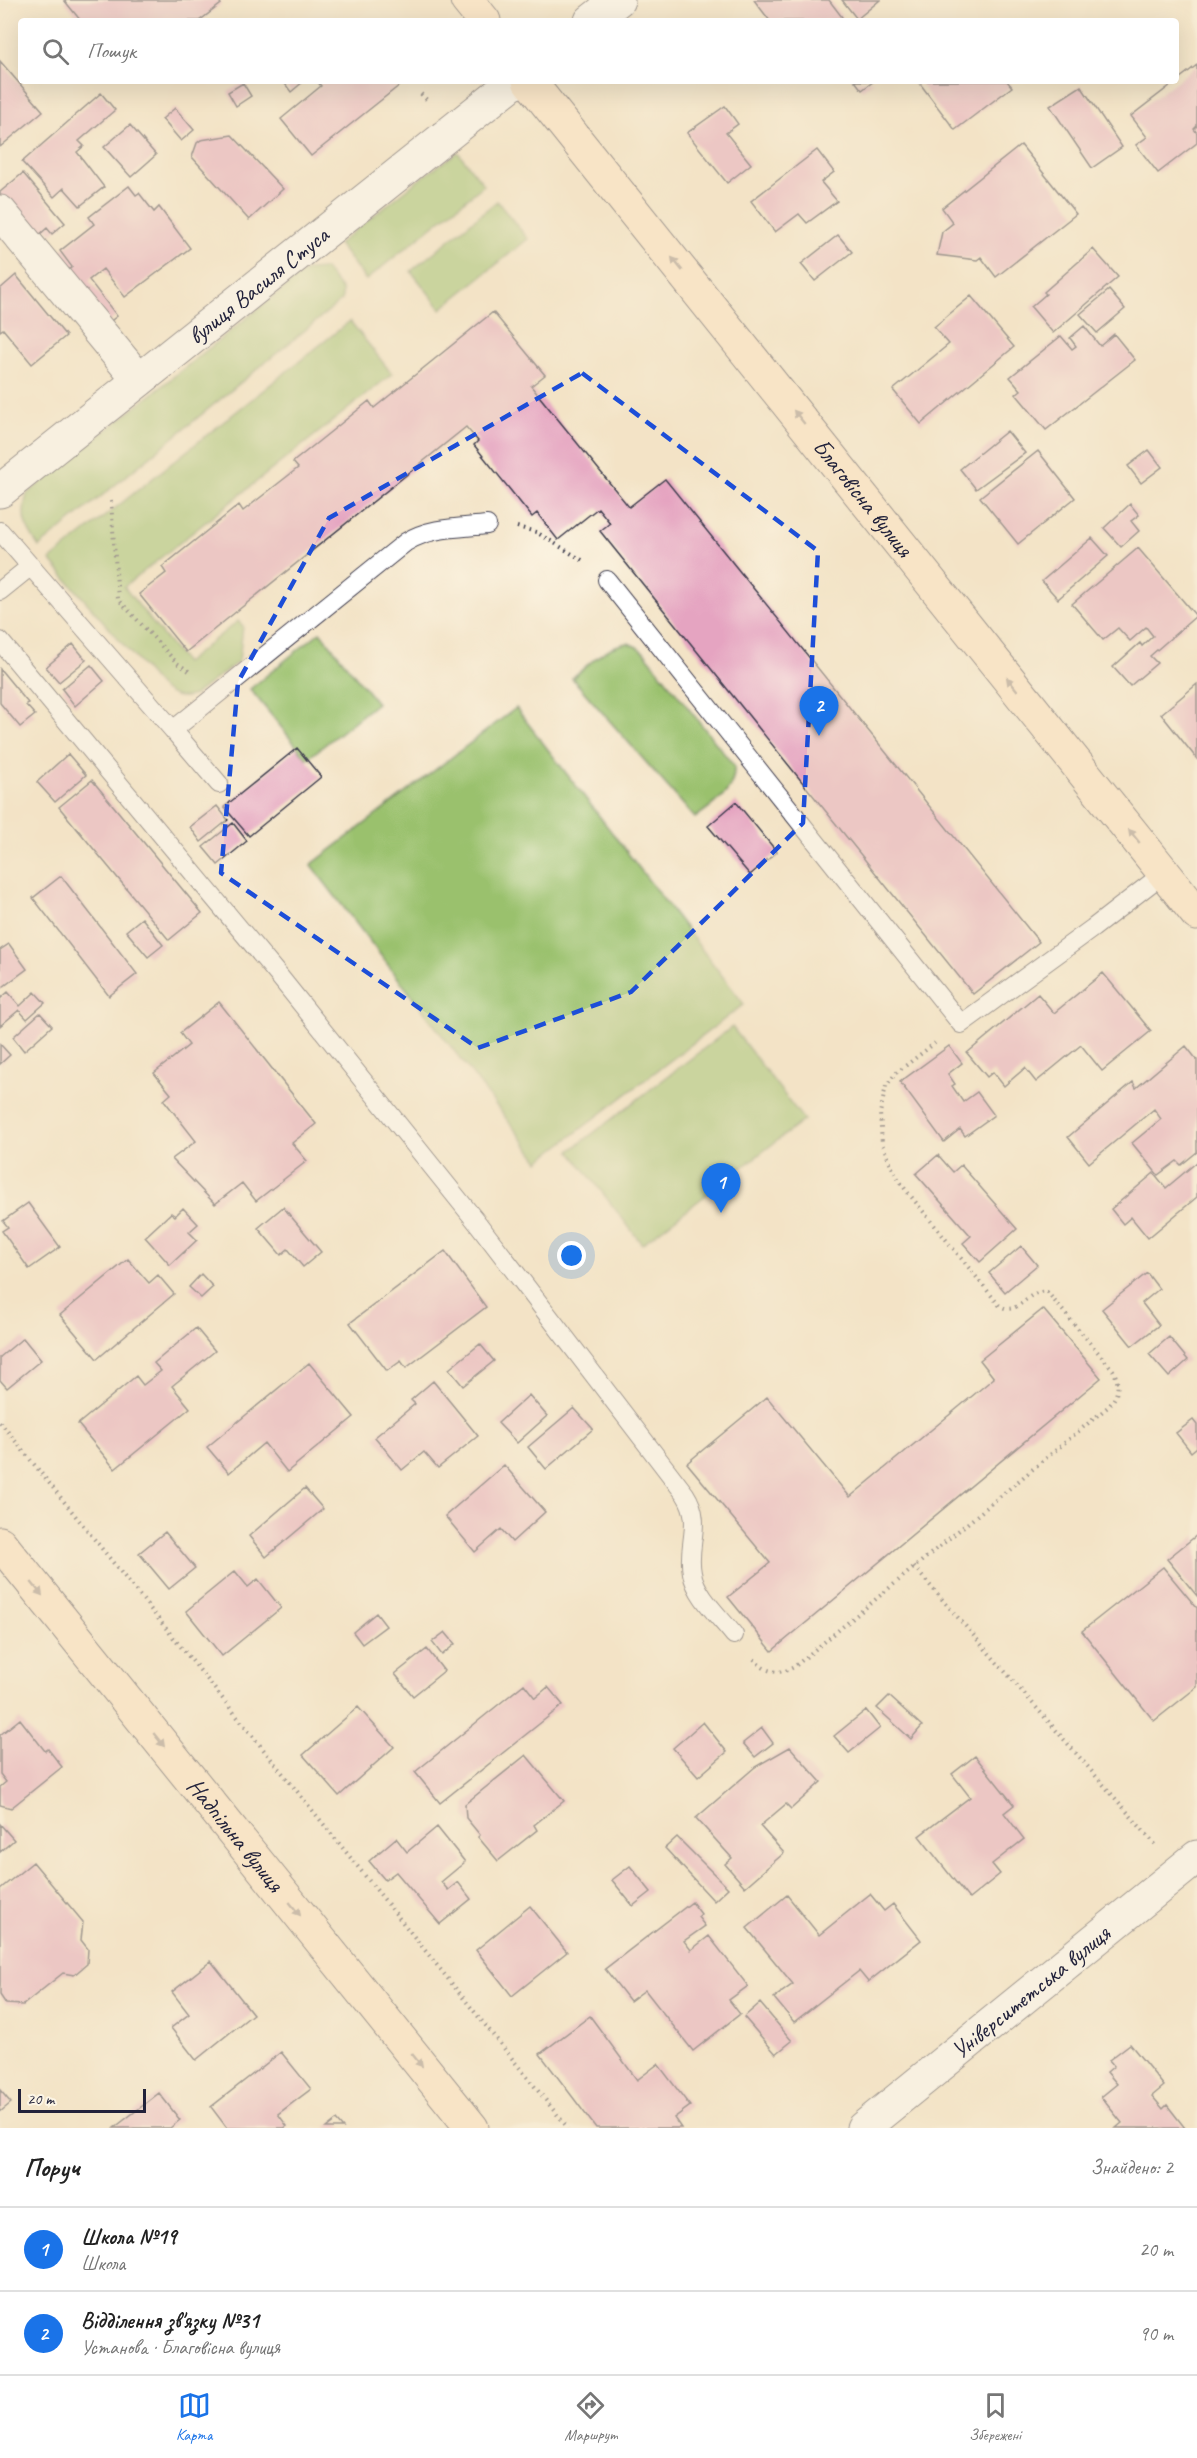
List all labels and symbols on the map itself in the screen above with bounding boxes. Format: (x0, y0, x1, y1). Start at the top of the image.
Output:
street label: вулиця Василя Стуса (182, 219, 336, 351)
one-way arrow (671, 257, 683, 272)
one-way arrow (793, 409, 805, 424)
street label: Благовісна вулиця (807, 432, 920, 564)
one-way arrow (1007, 676, 1019, 691)
pin: 2 (800, 686, 838, 736)
one-way arrow (1128, 829, 1141, 844)
pin: 1 (702, 1164, 740, 1213)
your location (557, 1241, 586, 1270)
one-way arrow (30, 1581, 43, 1597)
one-way arrow (153, 1733, 165, 1748)
street label: Надпільна вулиця (181, 1772, 291, 1899)
one-way arrow (288, 1901, 300, 1916)
street label: Університетська вулиця (945, 1918, 1117, 2065)
one-way arrow (410, 2053, 423, 2068)
scale bar (18, 2086, 146, 2114)

